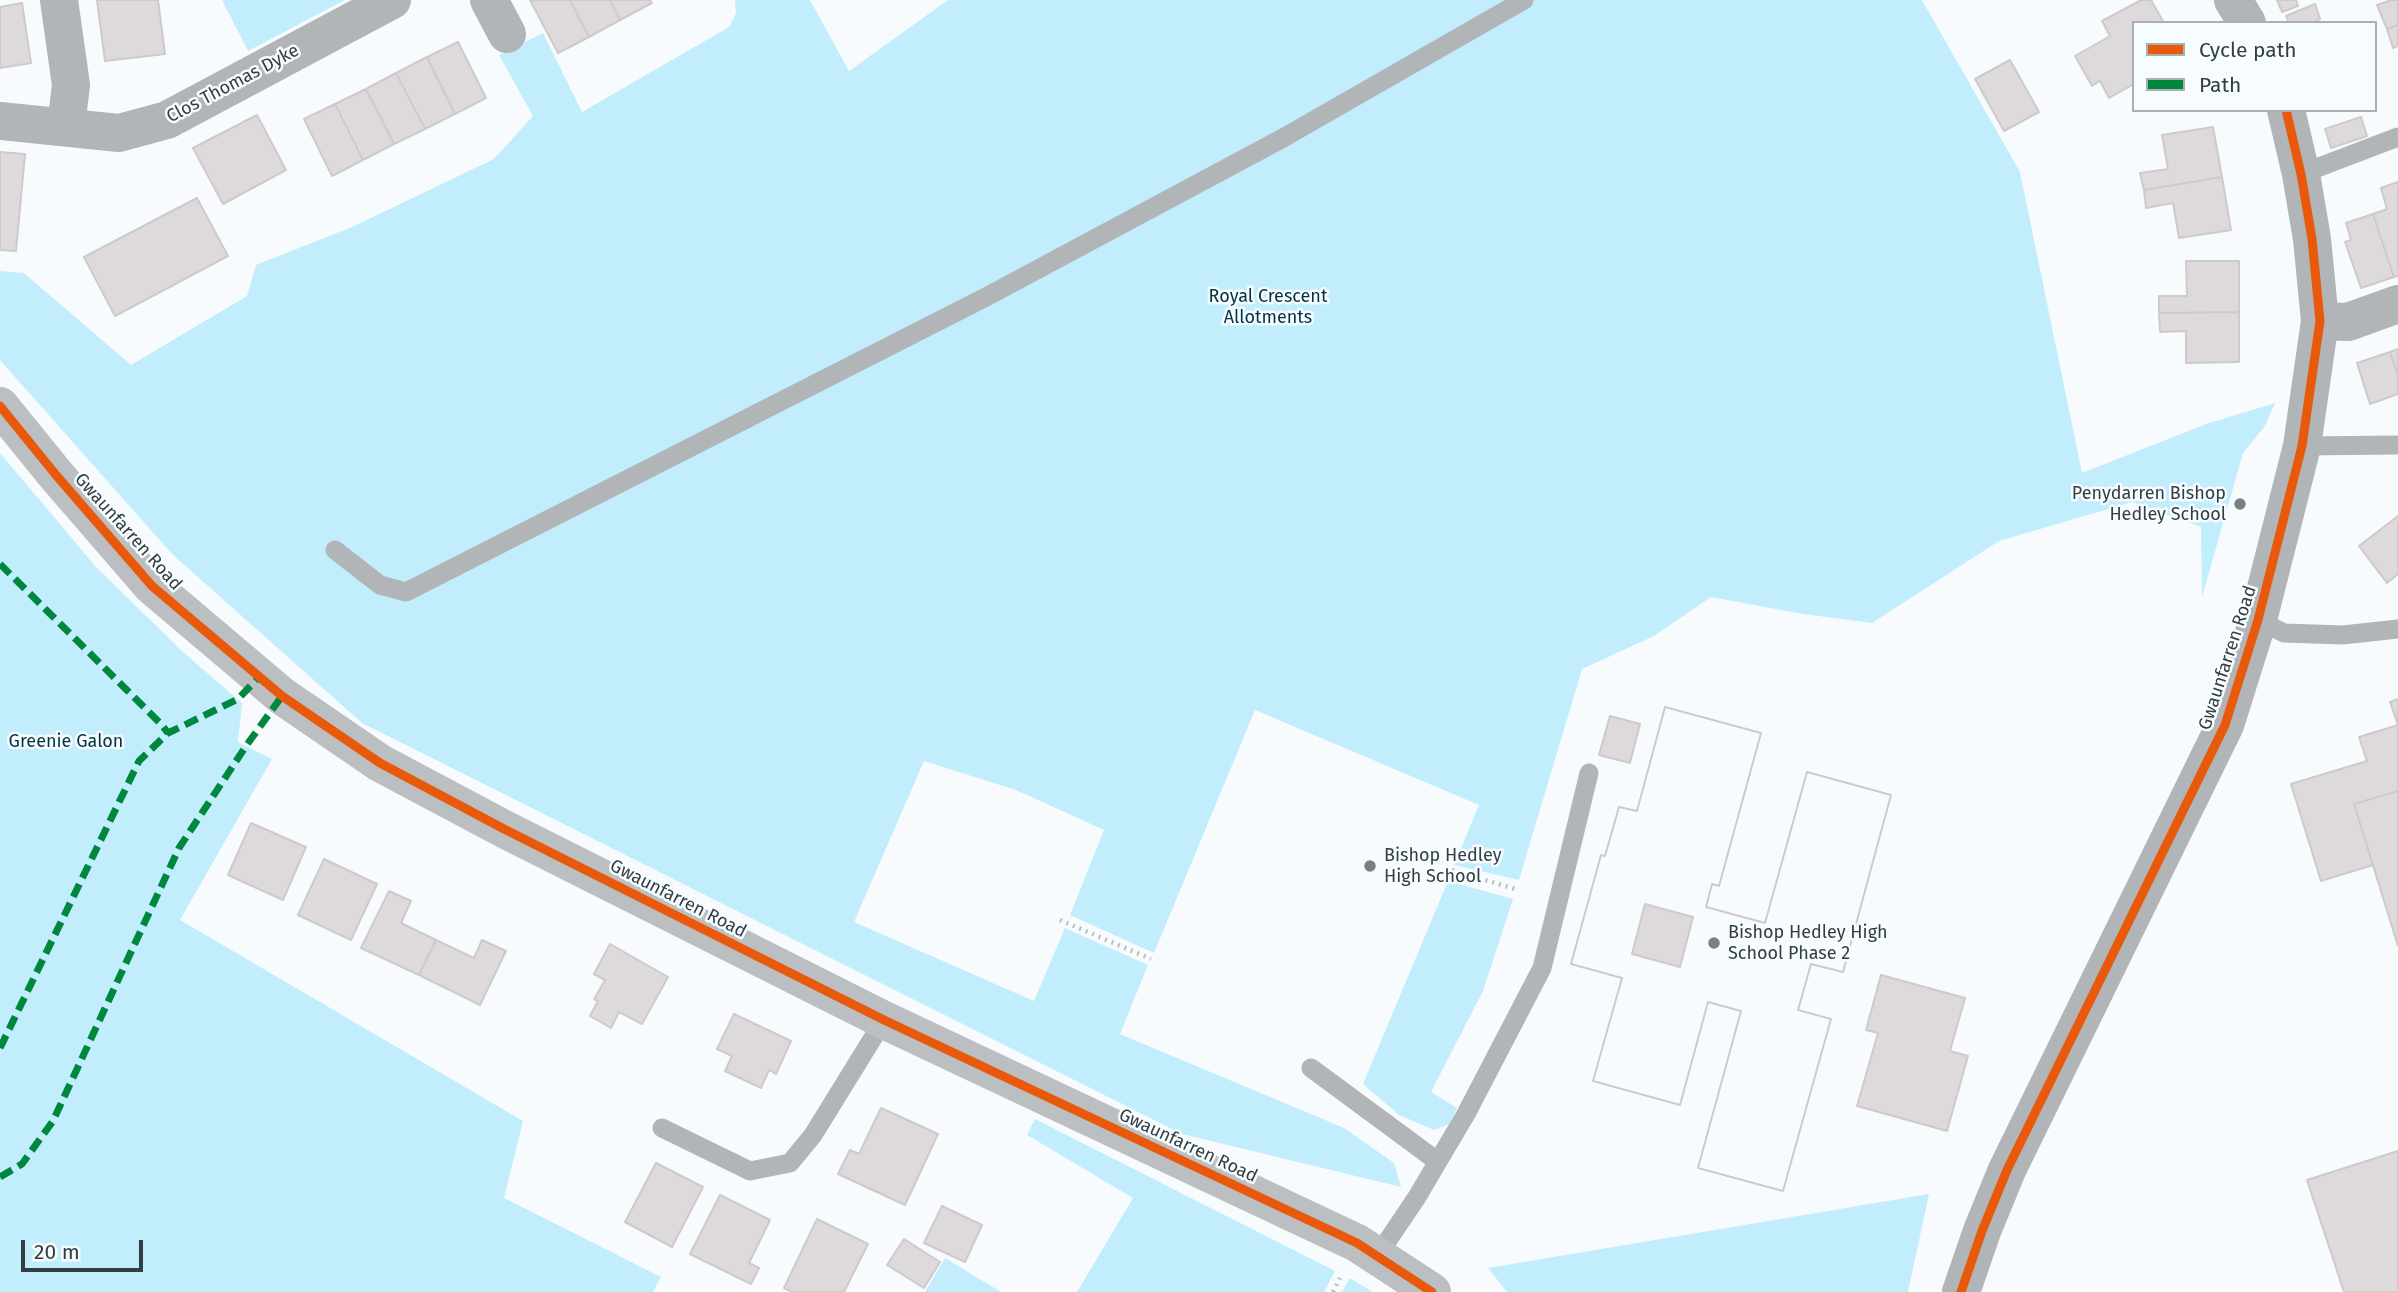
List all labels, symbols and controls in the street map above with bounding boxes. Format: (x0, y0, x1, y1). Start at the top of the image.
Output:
legend (2132, 21, 2377, 112)
text: Cycle path (2199, 37, 2297, 63)
street label: Clos Thomas Dyke (163, 40, 303, 128)
text: Path (2199, 72, 2241, 98)
park label: Royal Crescent Allotments (1209, 286, 1327, 328)
street label: Gwaunfarren Road (70, 469, 186, 595)
place label: Penydarren Bishop Hedley School (2072, 483, 2226, 526)
marker: Penydarren Bishop Hedley School (2232, 496, 2248, 512)
street label: Gwaunfarren Road (2195, 583, 2261, 733)
park label: Greenie Galon (9, 731, 123, 753)
place label: Bishop Hedley High School (1384, 845, 1502, 888)
street label: Gwaunfarren Road (606, 855, 750, 943)
marker: Bishop Hedley High School (1362, 858, 1378, 874)
place label: Bishop Hedley High School Phase 2 (1728, 922, 1888, 964)
marker: Bishop Hedley High School Phase 2 (1706, 935, 1722, 951)
street label: Gwaunfarren Road (1115, 1104, 1261, 1188)
scale bar (24, 1226, 147, 1270)
text: 20 m (34, 1239, 80, 1265)

